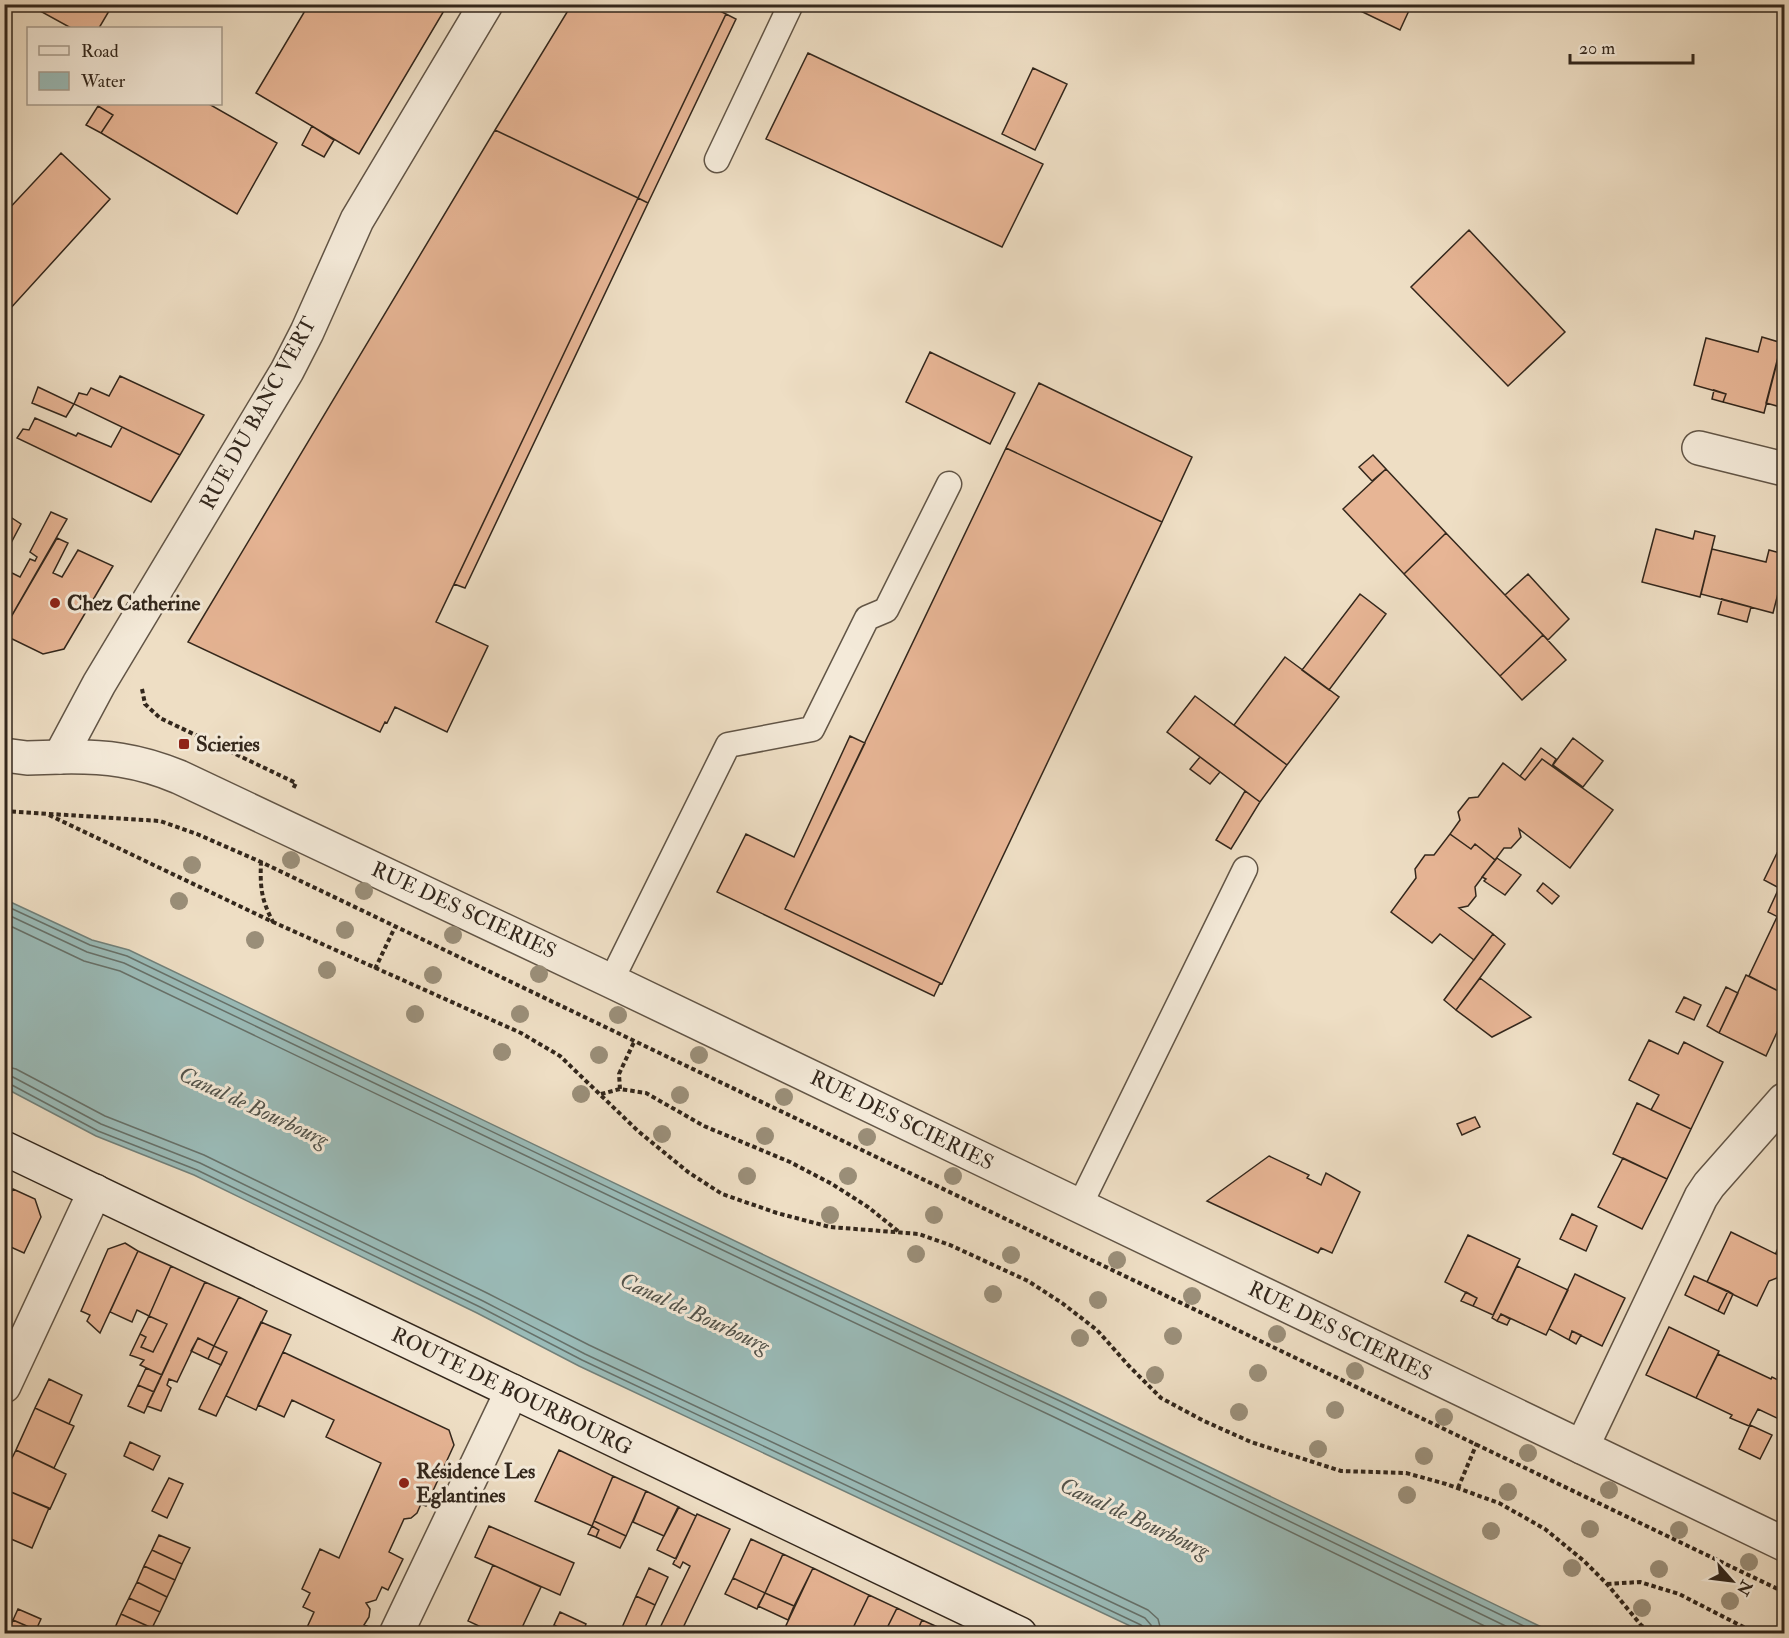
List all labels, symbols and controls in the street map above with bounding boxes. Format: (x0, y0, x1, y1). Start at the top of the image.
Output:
legend (27, 27, 222, 105)
scale bar (1570, 27, 1693, 65)
text: 20 m (1579, 37, 1615, 60)
text: Road (81, 40, 119, 63)
text: Water (80, 70, 125, 93)
street label: RUE DU BANC VERT (194, 312, 323, 514)
place label: Chez Catherine (67, 590, 201, 617)
marker: Chez Catherine (48, 596, 62, 610)
place label: Scieries (196, 731, 260, 758)
marker: Scieries (177, 737, 191, 751)
street label: RUE DES SCIERIES (367, 856, 560, 965)
water label: Canal de Bourbourg (174, 1060, 333, 1154)
street label: RUE DES SCIERIES (806, 1064, 998, 1177)
water label: Canal de Bourbourg (615, 1266, 774, 1360)
street label: RUE DES SCIERIES (1244, 1275, 1436, 1388)
street label: ROUTE DE BOURBOURG (387, 1321, 637, 1462)
place label: Résidence Les Eglantines (416, 1458, 535, 1509)
water label: Canal de Bourbourg (1055, 1471, 1214, 1565)
marker: Résidence Les Eglantines (397, 1476, 411, 1490)
north arrow (1702, 1551, 1762, 1611)
text: N (1732, 1576, 1757, 1599)

